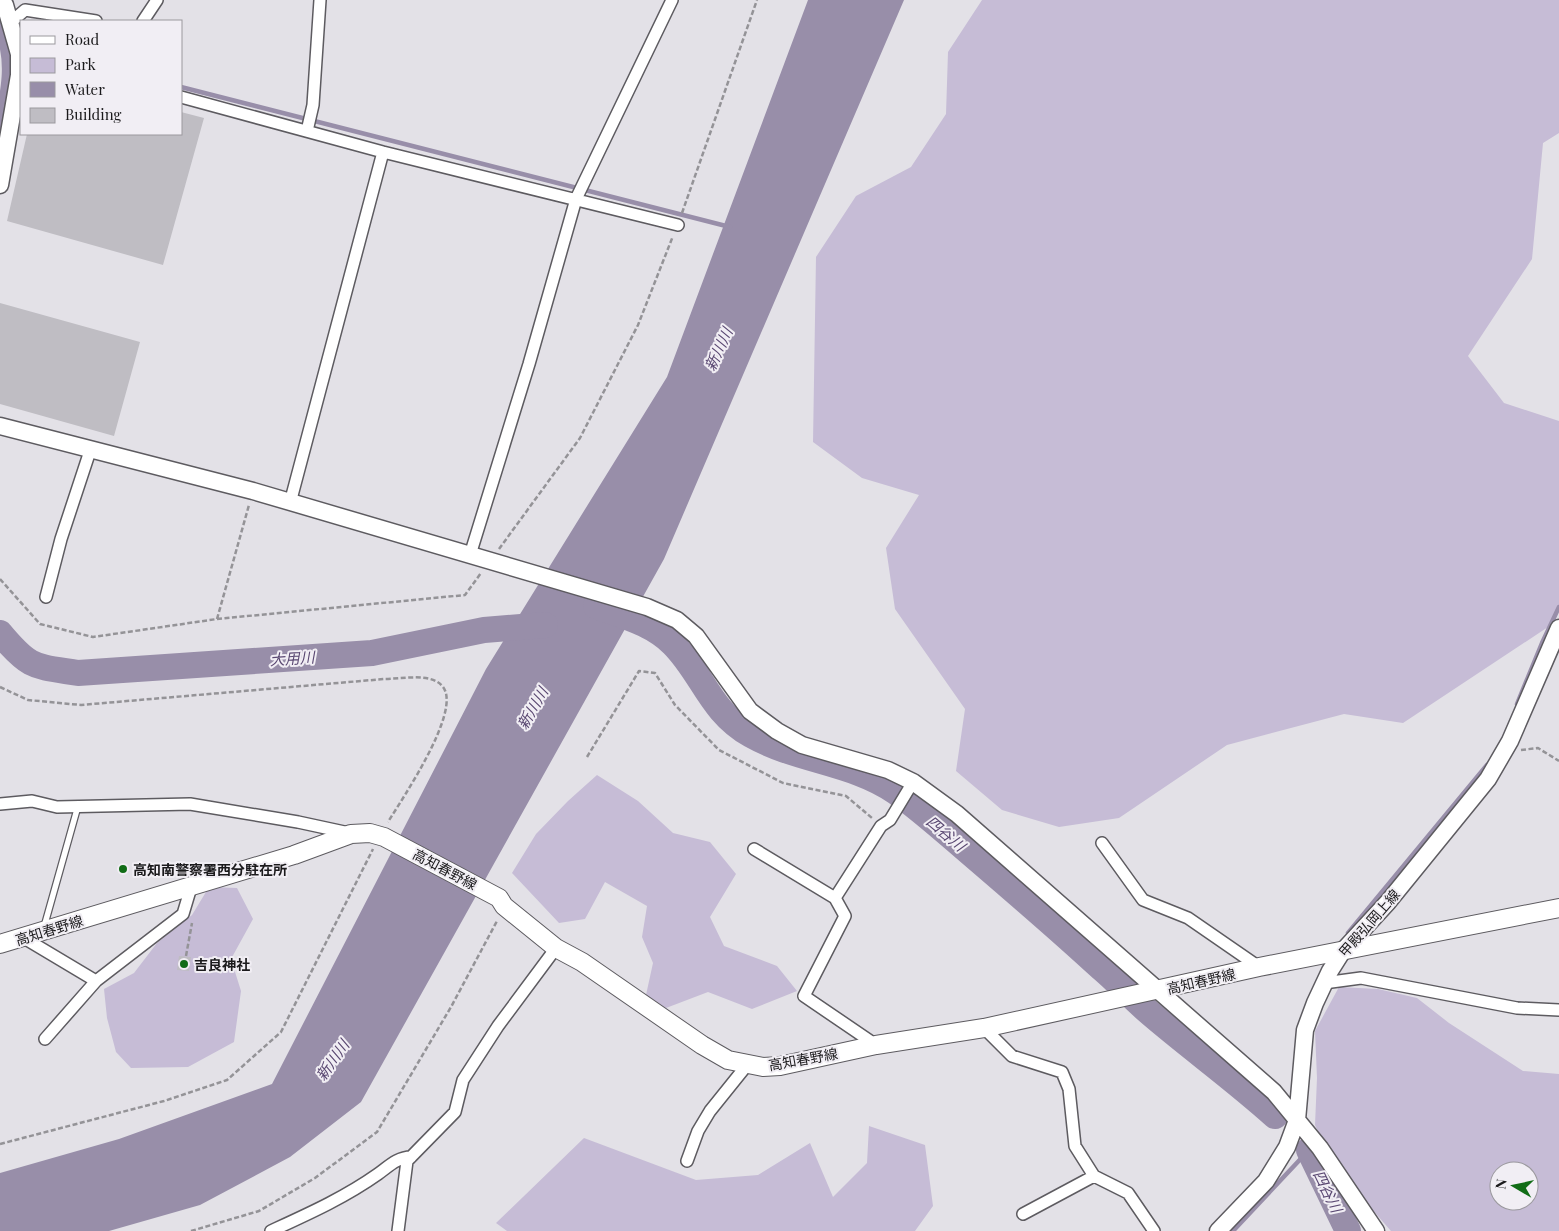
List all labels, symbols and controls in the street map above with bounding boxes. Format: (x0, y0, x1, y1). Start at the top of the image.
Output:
legend (20, 20, 182, 135)
text: Road (65, 29, 99, 49)
text: Park (65, 54, 97, 74)
text: Water (64, 79, 105, 99)
text: Building (65, 104, 122, 124)
water label: 新川川 (699, 323, 737, 374)
water label: 大用川 (269, 646, 317, 670)
water label: 新川川 (512, 682, 553, 732)
water label: 四谷川 (922, 811, 971, 856)
street label: 高知春野線 (410, 844, 480, 894)
place label: 高知南警察署西分駐在所 (133, 860, 287, 879)
marker: 高知南警察署西分駐在所 (117, 863, 129, 875)
street label: 甲殿弘岡上線 (1334, 885, 1404, 961)
street label: 高知春野線 (13, 911, 85, 949)
place label: 吉良神社 (194, 955, 250, 974)
marker: 吉良神社 (178, 958, 190, 970)
street label: 高知春野線 (1165, 964, 1237, 998)
water label: 新川川 (311, 1034, 354, 1084)
street label: 高知春野線 (767, 1044, 839, 1074)
north arrow (1489, 1161, 1539, 1211)
water label: 四谷川 (1309, 1166, 1348, 1217)
text: N (1490, 1177, 1511, 1190)

